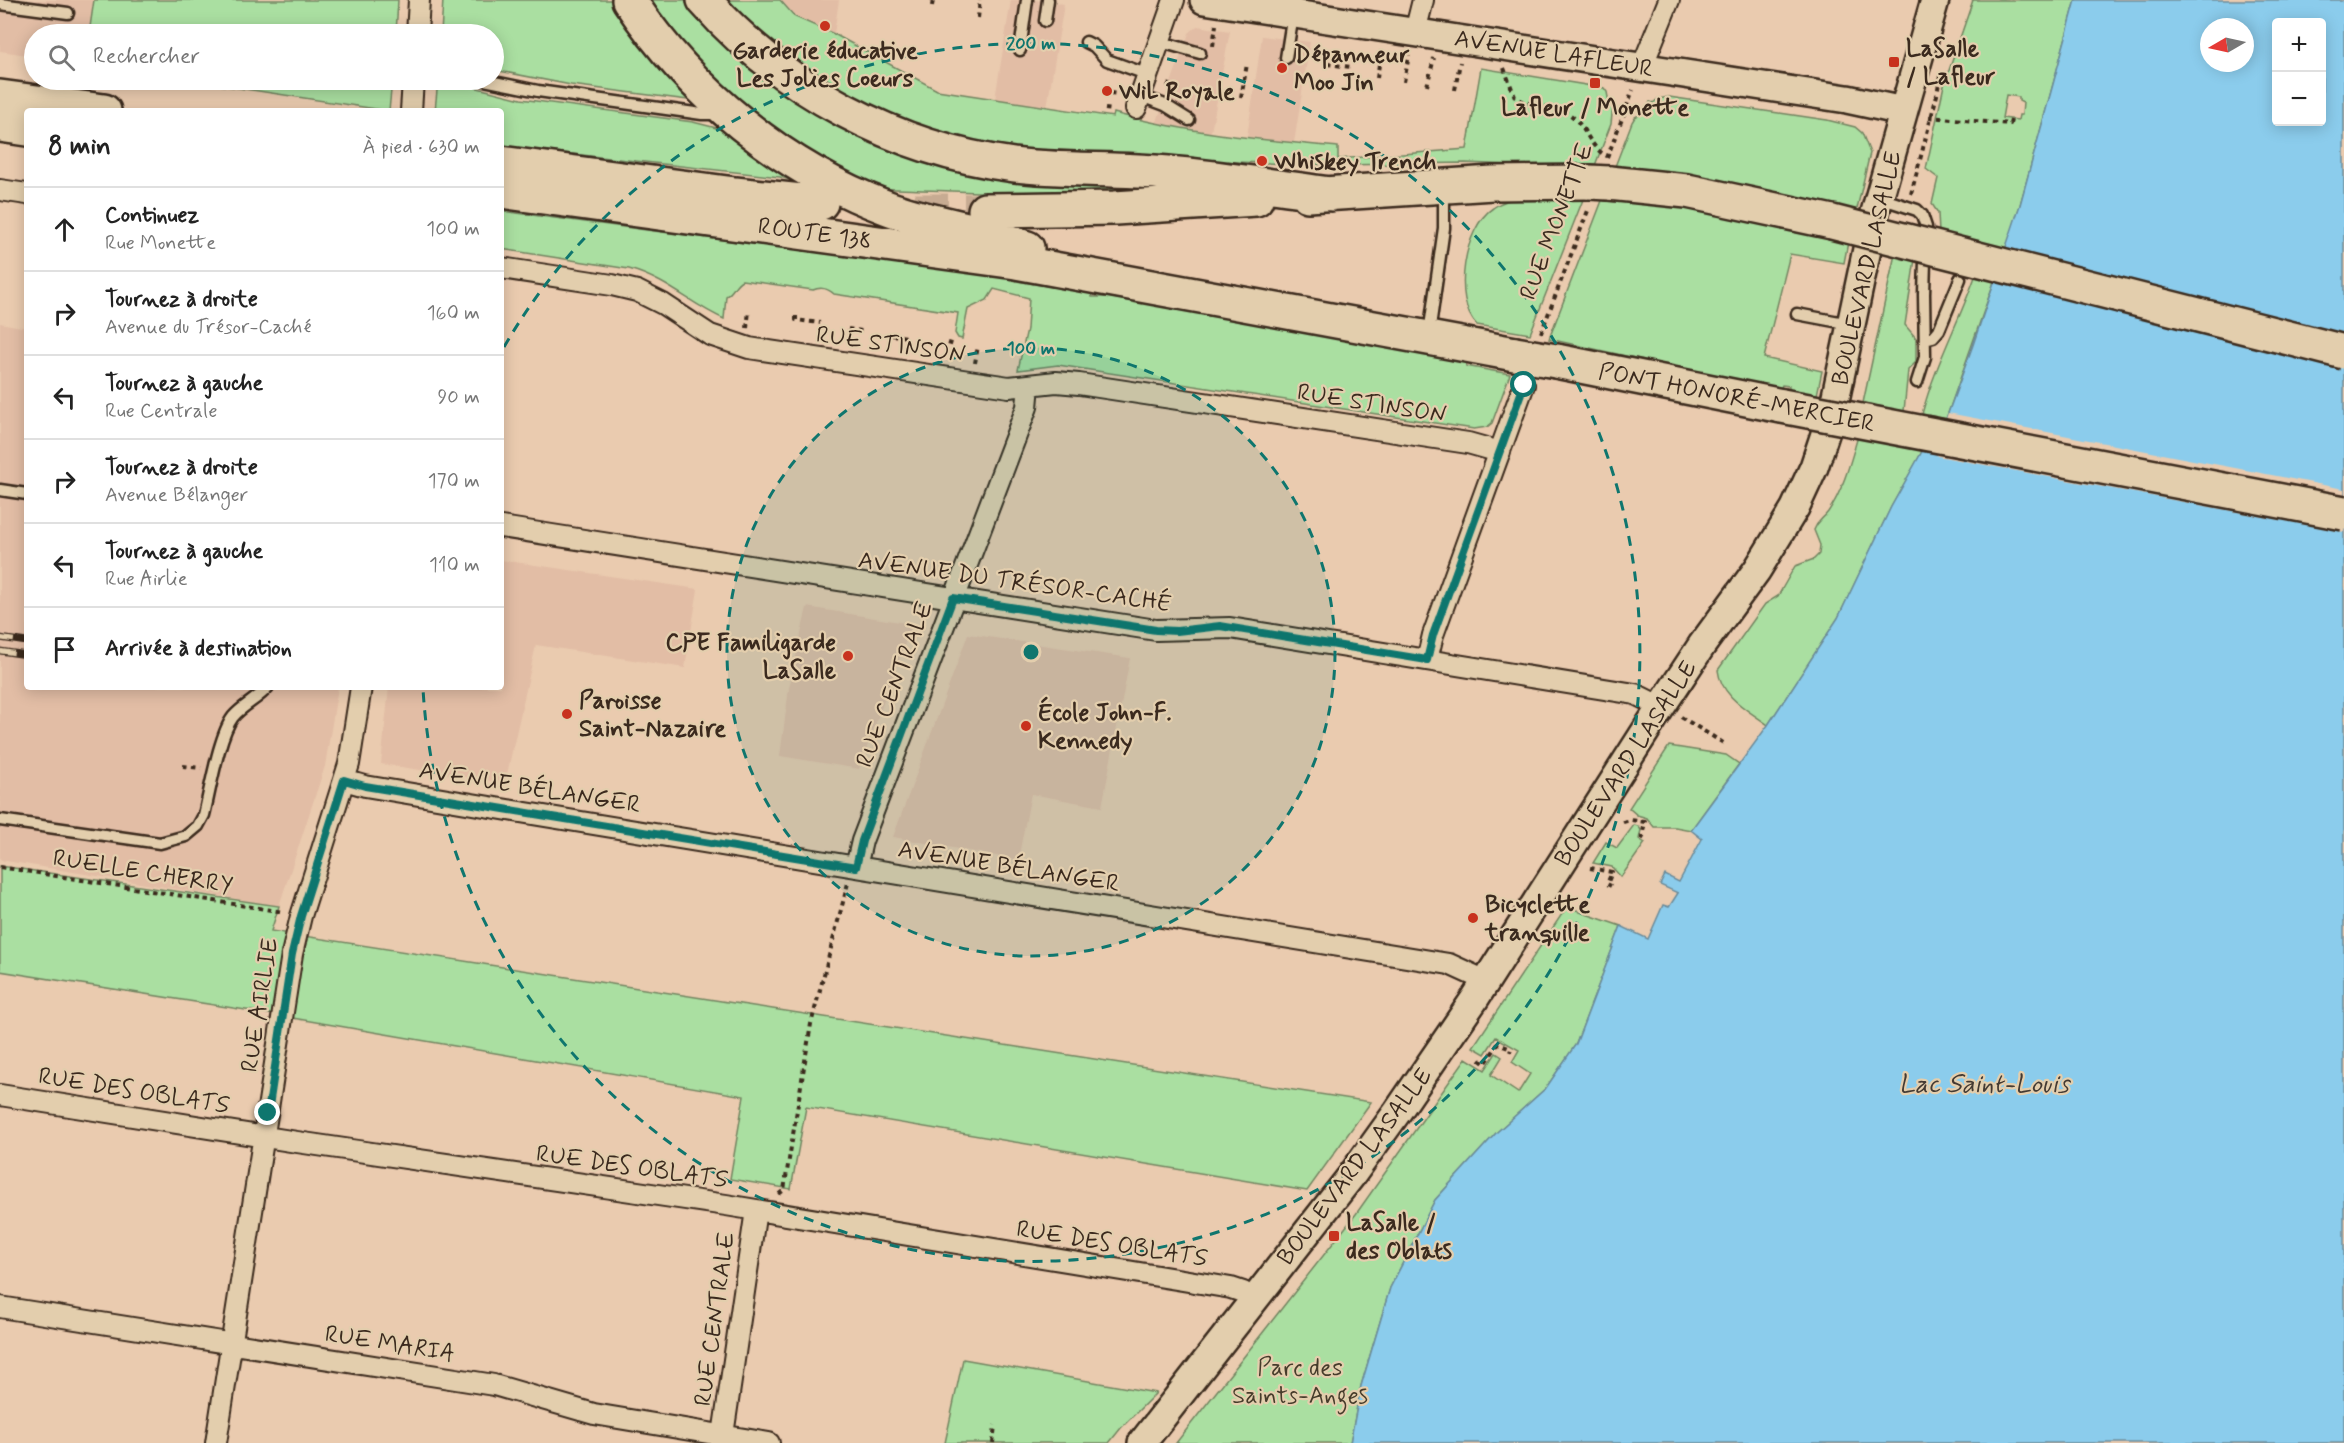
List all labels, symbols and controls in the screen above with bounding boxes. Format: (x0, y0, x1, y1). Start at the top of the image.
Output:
north arrow (2200, 18, 2254, 72)
map controls (2272, 18, 2326, 126)
button: + (2272, 18, 2326, 72)
marker: Garderie éducative Les Jolies Coeurs (818, 19, 832, 33)
street label: AVENUE LAFLEUR (1452, 23, 1656, 86)
search box (24, 24, 504, 90)
text: 200 m (1006, 32, 1056, 56)
place label: LaSalle / Lafleur (1906, 34, 1995, 93)
place label: Garderie éducative Les Jolies Coeurs (732, 36, 918, 95)
place label: Dépanneur Moo Jin (1294, 40, 1410, 99)
icon: search (45, 41, 78, 74)
text: Rechercher (93, 43, 200, 71)
marker: LaSalle / Lafleur (1887, 55, 1901, 69)
marker: Dépanneur Moo Jin (1275, 61, 1289, 75)
button: − (2272, 72, 2326, 126)
marker: Lafleur / Monette (1588, 76, 1602, 90)
place label: WiL Royale (1118, 77, 1235, 108)
marker: WiL Royale (1100, 84, 1114, 98)
place label: Lafleur / Monette (1501, 93, 1689, 124)
text: 8 min (48, 130, 111, 164)
text: À pied · 630 m (362, 134, 480, 161)
street label: RUE MONETTE (1513, 139, 1602, 304)
place label: Whiskey Trench (1273, 147, 1437, 178)
street label: BOULEVARD LASALLE (1825, 148, 1910, 389)
marker: Whiskey Trench (1255, 154, 1269, 168)
text: Continuez (105, 202, 199, 230)
street label: ROUTE 138 (756, 211, 874, 258)
icon: ahead (48, 213, 81, 246)
text: 100 m (426, 216, 480, 243)
text: Rue Monette (105, 230, 216, 257)
text: Tournez à droite (105, 286, 258, 314)
icon: right (48, 297, 81, 330)
text: 160 m (427, 300, 480, 327)
text: Avenue du Trésor-Caché (105, 314, 311, 341)
street label: RUE STINSON (814, 320, 968, 371)
text: 100 m (1007, 337, 1055, 361)
street label: PONT HONORÉ-MERCIER (1596, 354, 1878, 440)
text: Tournez à gauche (105, 370, 263, 398)
route start (1510, 371, 1536, 397)
street label: RUE STINSON (1295, 377, 1449, 432)
icon: left (48, 381, 81, 414)
text: 90 m (437, 384, 480, 411)
text: Rue Centrale (105, 398, 217, 425)
text: Tournez à droite (105, 454, 258, 482)
icon: right (48, 465, 81, 498)
text: 170 m (428, 468, 480, 495)
text: Avenue Bélanger (105, 482, 248, 509)
text: Tournez à gauche (105, 538, 263, 566)
street label: AVENUE DU TRÉSOR-CACHÉ (856, 543, 1174, 620)
icon: left (48, 549, 81, 582)
text: 110 m (429, 552, 480, 579)
text: Rue Airlie (105, 566, 188, 593)
street label: RUE CENTRALE (849, 597, 941, 772)
place label: CPE Familigarde LaSalle (666, 628, 837, 687)
icon: arrive (48, 633, 81, 666)
text: Arrivée à destination (105, 635, 292, 663)
centre of rings (1021, 642, 1041, 662)
marker: CPE Familigarde LaSalle (841, 649, 855, 663)
street label: BOULEVARD LASALLE (1548, 655, 1705, 873)
place label: Paroisse Saint-Nazaire (579, 686, 726, 745)
place label: École John-F. Kennedy (1038, 696, 1172, 757)
marker: Paroisse Saint-Nazaire (560, 707, 574, 721)
marker: École John-F. Kennedy (1019, 719, 1033, 733)
street label: AVENUE BÉLANGER (417, 754, 643, 821)
street label: AVENUE BÉLANGER (896, 833, 1122, 900)
street label: RUELLE CHERRY (51, 843, 235, 902)
place label: Bicyclette tranquille (1484, 890, 1590, 949)
marker: Bicyclette tranquille (1466, 911, 1480, 925)
street label: RUE AIRLIE (235, 936, 286, 1075)
street label: RUE DES OBLATS (36, 1061, 232, 1122)
street label: BOULEVARD LASALLE (1271, 1062, 1440, 1272)
water label: Lac Saint-Louis (1899, 1068, 2072, 1102)
route end (254, 1099, 280, 1125)
street label: RUE DES OBLATS (534, 1139, 730, 1196)
place label: LaSalle / des Oblats (1346, 1208, 1452, 1267)
street label: RUE DES OBLATS (1014, 1214, 1210, 1275)
marker: LaSalle / des Oblats (1327, 1229, 1341, 1243)
street label: RUE CENTRALE (688, 1230, 743, 1408)
street label: RUE MARIA (323, 1319, 457, 1370)
park label: Parc des Saints-Anges (1232, 1353, 1368, 1415)

